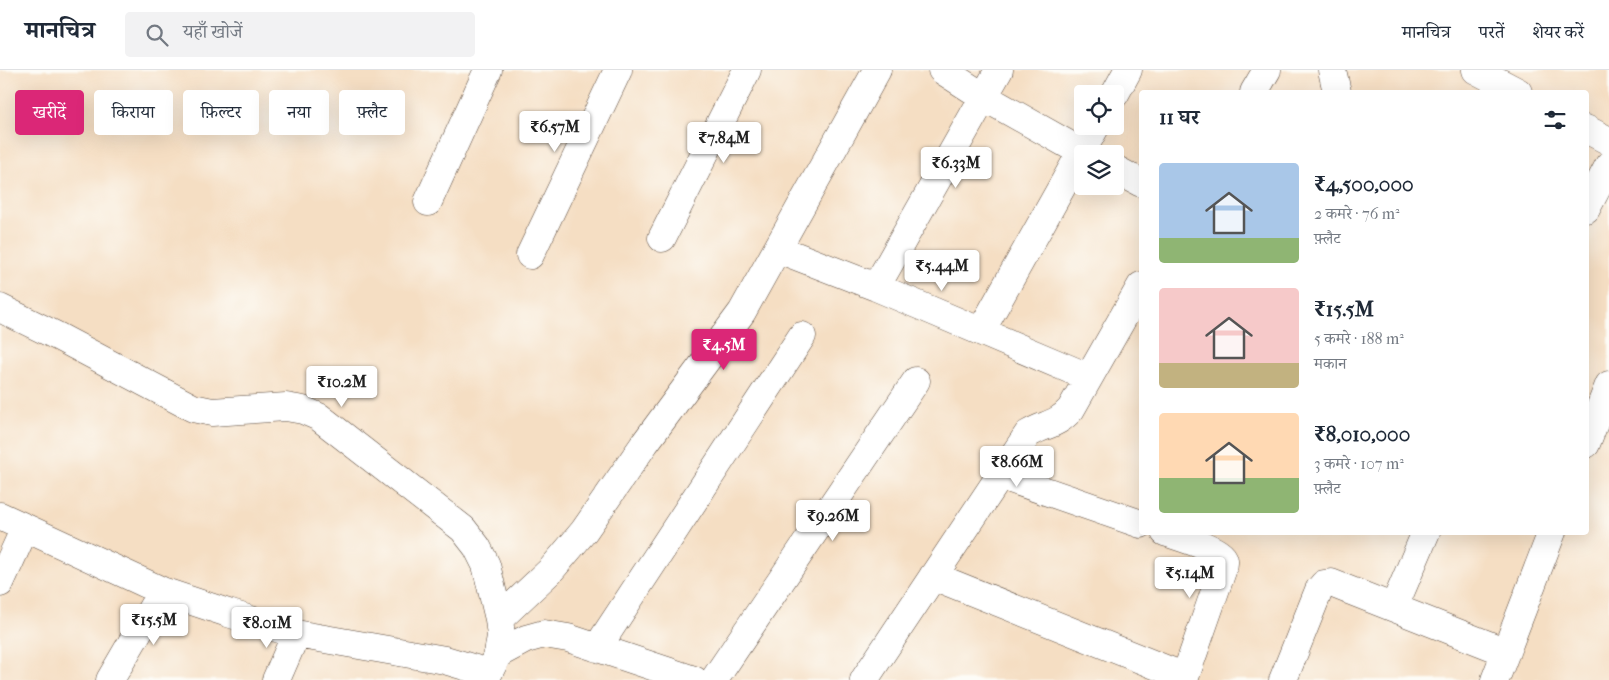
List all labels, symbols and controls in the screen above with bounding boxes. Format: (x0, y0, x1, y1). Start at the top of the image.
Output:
search box (125, 12, 475, 57)
text: मानचित्र (25, 16, 95, 44)
icon: search (143, 21, 171, 49)
text: यहाँ खोजें (183, 21, 243, 43)
text: मानचित्र (1402, 22, 1451, 43)
text: परतें (1479, 22, 1504, 43)
text: शेयर करें (1532, 22, 1584, 43)
map controls (1074, 85, 1124, 195)
button: locate (1074, 85, 1124, 135)
chip: खरीदें (15, 90, 84, 135)
chip: किराया (94, 90, 173, 135)
chip: फ़िल्टर (183, 90, 259, 135)
chip: नया (269, 90, 329, 135)
chip: फ़्लैट (339, 90, 405, 135)
text: 11 घर (1159, 105, 1199, 129)
icon: filters (1541, 106, 1569, 134)
pin: ₹6.57M (514, 111, 596, 153)
text: ₹6.57M (530, 117, 580, 136)
pin: ₹7.84M (683, 122, 765, 164)
text: ₹7.84M (698, 128, 750, 147)
button: layers (1074, 145, 1124, 195)
pin: ₹6.33M (915, 146, 997, 189)
text: ₹6.33M (932, 153, 980, 172)
text: ₹4,500,000 (1314, 172, 1414, 196)
icon: home (1199, 183, 1259, 243)
text: 2 कमरे · 76 m² (1314, 204, 1400, 223)
text: फ़्लैट (1314, 229, 1341, 248)
pin: ₹5.44M (901, 250, 983, 292)
text: ₹5.44M (915, 256, 969, 275)
text: ₹15.5M (1314, 297, 1374, 321)
icon: home (1199, 308, 1259, 368)
pin: ₹4.5M (689, 328, 759, 371)
text: 5 कमरे · 188 m² (1314, 329, 1404, 348)
text: ₹4.5M (703, 335, 745, 354)
text: मकान (1314, 354, 1346, 373)
pin: ₹10.2M (301, 366, 383, 408)
text: ₹10.2M (317, 372, 367, 391)
text: ₹8,010,000 (1314, 422, 1410, 446)
icon: home (1199, 433, 1259, 493)
pin: ₹8.66M (976, 446, 1058, 488)
text: ₹8.66M (991, 452, 1043, 471)
text: 3 कमरे · 107 m² (1314, 454, 1404, 473)
text: फ़्लैट (1314, 479, 1341, 498)
pin: ₹9.26M (792, 500, 874, 542)
text: ₹9.26M (807, 506, 859, 525)
pin: ₹5.14M (1149, 556, 1231, 599)
text: ₹5.14M (1166, 563, 1214, 582)
pin: ₹15.5M (113, 604, 195, 646)
pin: ₹8.01M (226, 606, 308, 649)
text: ₹15.5M (131, 610, 177, 629)
text: ₹8.01M (242, 613, 292, 632)

